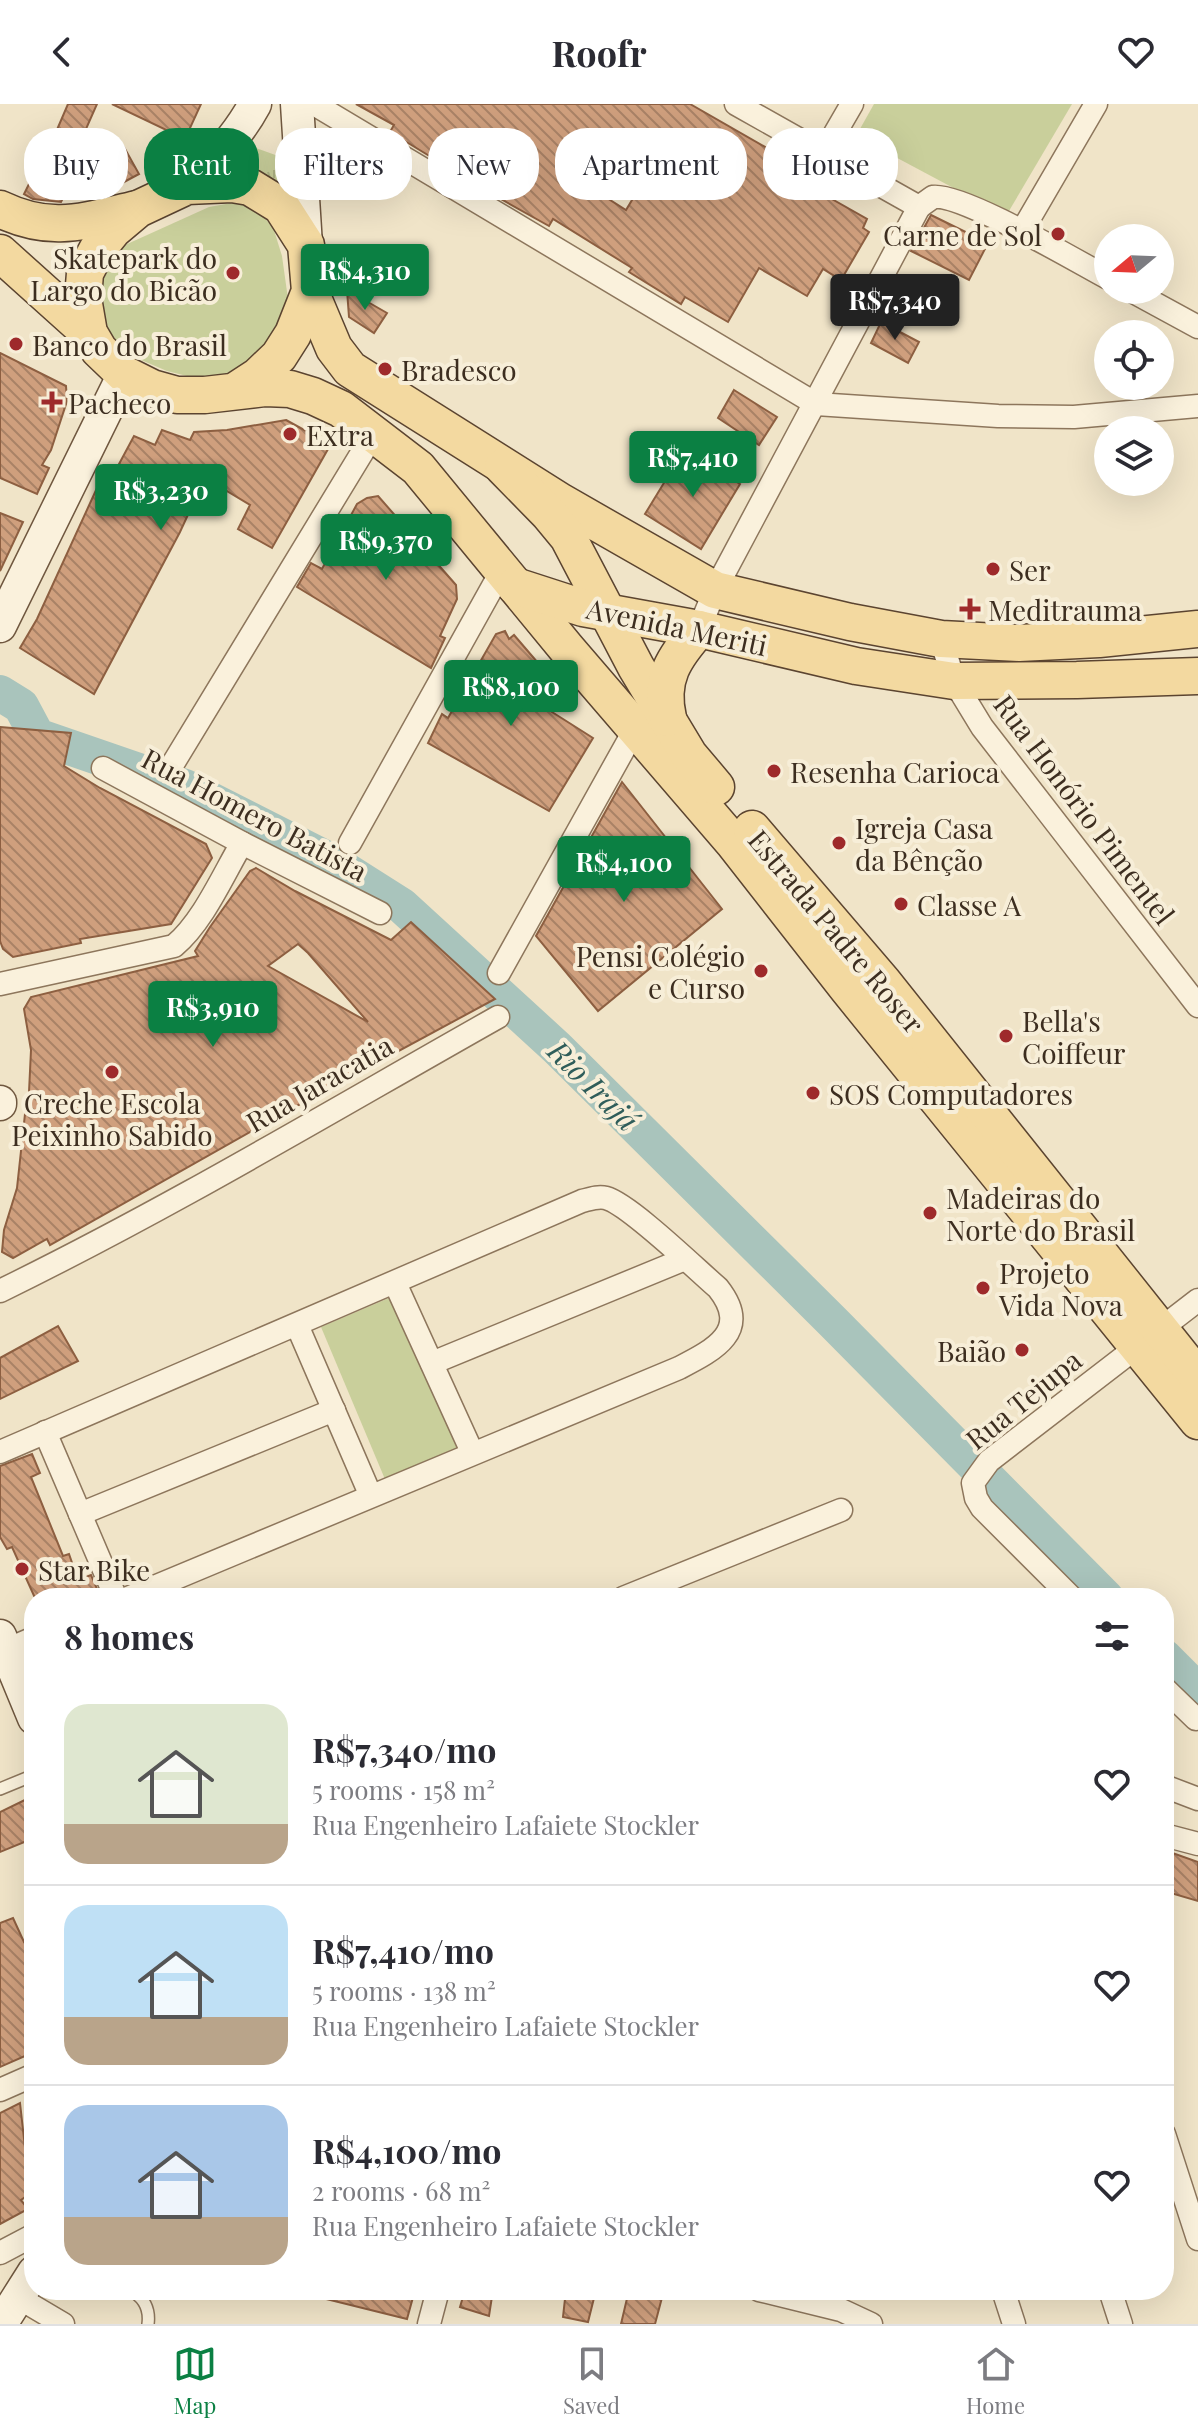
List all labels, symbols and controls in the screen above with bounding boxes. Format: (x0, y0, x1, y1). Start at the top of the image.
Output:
text: Roofr (551, 28, 647, 76)
icon: back (40, 30, 84, 74)
icon: heart (1114, 30, 1158, 74)
chip: Buy (24, 128, 128, 200)
chip: Rent (144, 128, 259, 200)
chip: Filters (275, 128, 412, 200)
chip: New (428, 128, 539, 200)
chip: Apartment (555, 128, 747, 200)
chip: House (763, 128, 898, 200)
place label: Carne de Sol (883, 216, 1042, 253)
north arrow (1094, 224, 1174, 304)
map controls (1094, 224, 1174, 496)
marker: Carne de Sol (1049, 225, 1067, 243)
place label: Skatepark do Largo do Bicão (30, 239, 217, 308)
pin: R$4,310 (291, 244, 439, 312)
text: R$4,310 (319, 252, 411, 287)
marker: Skatepark do Largo do Bicão (224, 264, 242, 282)
pin: R$7,340 (821, 274, 969, 342)
text: R$7,340 (848, 282, 942, 317)
button: locate (1094, 320, 1174, 400)
place label: Banco do Brasil (32, 326, 227, 363)
marker: Banco do Brasil (7, 335, 25, 353)
place label: Bradesco (401, 351, 517, 388)
marker: Bradesco (376, 360, 394, 378)
place label: Pacheco (68, 384, 171, 421)
marker: Pacheco (43, 393, 61, 411)
place label: Extra (306, 416, 374, 453)
button: layers (1094, 416, 1174, 496)
marker: Extra (281, 425, 299, 443)
pin: R$7,410 (619, 431, 767, 499)
text: R$7,410 (647, 439, 739, 474)
pin: R$3,230 (87, 464, 235, 532)
text: R$3,230 (113, 472, 209, 507)
pin: R$9,370 (312, 514, 460, 582)
text: R$9,370 (339, 522, 433, 557)
place label: Ser (1009, 551, 1051, 588)
marker: Ser (984, 560, 1002, 578)
street label: Avenida Meriti (582, 589, 771, 663)
place label: Meditrauma (988, 591, 1142, 628)
marker: Meditrauma (959, 598, 981, 620)
pin: R$8,100 (437, 660, 585, 728)
text: R$8,100 (462, 668, 560, 703)
street label: Rua Honório Pimentel (986, 687, 1184, 931)
street label: Rua Homero Batista (136, 739, 374, 889)
place label: Resenha Carioca (790, 753, 1000, 790)
marker: Resenha Carioca (765, 762, 783, 780)
place label: Igreja Casa da Bênção (855, 809, 993, 878)
street label: Estrada Padre Roser (741, 822, 933, 1041)
marker: Igreja Casa da Bênção (830, 834, 848, 852)
pin: R$4,100 (550, 836, 698, 904)
text: R$4,100 (575, 844, 673, 879)
place label: Classe A (917, 886, 1021, 923)
marker: Classe A (892, 895, 910, 913)
place label: Pensi Colégio e Curso (576, 937, 745, 1006)
marker: Pensi Colégio e Curso (752, 962, 770, 980)
pin: R$3,910 (139, 981, 287, 1049)
text: R$3,910 (166, 989, 260, 1024)
place label: Bella's Coiffeur (1022, 1002, 1126, 1071)
street label: Rua Jaracatia (239, 1026, 399, 1140)
marker: Bella's Coiffeur (997, 1027, 1015, 1045)
water label: Rio Irajá (539, 1030, 648, 1139)
marker: Creche Escola Peixinho Sabido (103, 1063, 121, 1081)
place label: SOS Computadores (829, 1075, 1073, 1112)
place label: Creche Escola Peixinho Sabido (11, 1084, 213, 1153)
marker: SOS Computadores (804, 1084, 822, 1102)
place label: Madeiras do Norte do Brasil (946, 1179, 1135, 1248)
marker: Madeiras do Norte do Brasil (921, 1204, 939, 1222)
place label: Projeto Vida Nova (998, 1254, 1123, 1323)
marker: Projeto Vida Nova (974, 1279, 992, 1297)
place label: Baião (937, 1332, 1006, 1369)
street label: Rua Tejupa (957, 1341, 1089, 1457)
marker: Baião (1013, 1341, 1031, 1359)
place label: Star Bike (38, 1551, 150, 1588)
marker: Star Bike (13, 1560, 31, 1578)
text: 8 homes (64, 1613, 194, 1659)
icon: filters (1090, 1614, 1134, 1658)
text: R$7,340/mo (312, 1726, 496, 1772)
icon: home (128, 1736, 224, 1832)
icon: heart (1090, 1762, 1134, 1806)
text: 5 rooms · 158 m² (312, 1772, 495, 1807)
text: Rua Engenheiro Lafaiete Stockler (312, 1807, 699, 1842)
text: R$7,410/mo (312, 1927, 494, 1973)
icon: home (128, 1937, 224, 2033)
icon: heart (1090, 1963, 1134, 2007)
text: 5 rooms · 138 m² (312, 1973, 496, 2008)
text: Rua Engenheiro Lafaiete Stockler (312, 2008, 699, 2043)
text: R$4,100/mo (312, 2127, 502, 2173)
icon: home (128, 2137, 224, 2233)
icon: heart (1090, 2163, 1134, 2207)
text: 2 rooms · 68 m² (312, 2173, 490, 2208)
text: Rua Engenheiro Lafaiete Stockler (312, 2208, 699, 2243)
tab: Map (173, 2342, 217, 2420)
tab: Saved (563, 2342, 620, 2420)
tab: Home (966, 2342, 1025, 2420)

